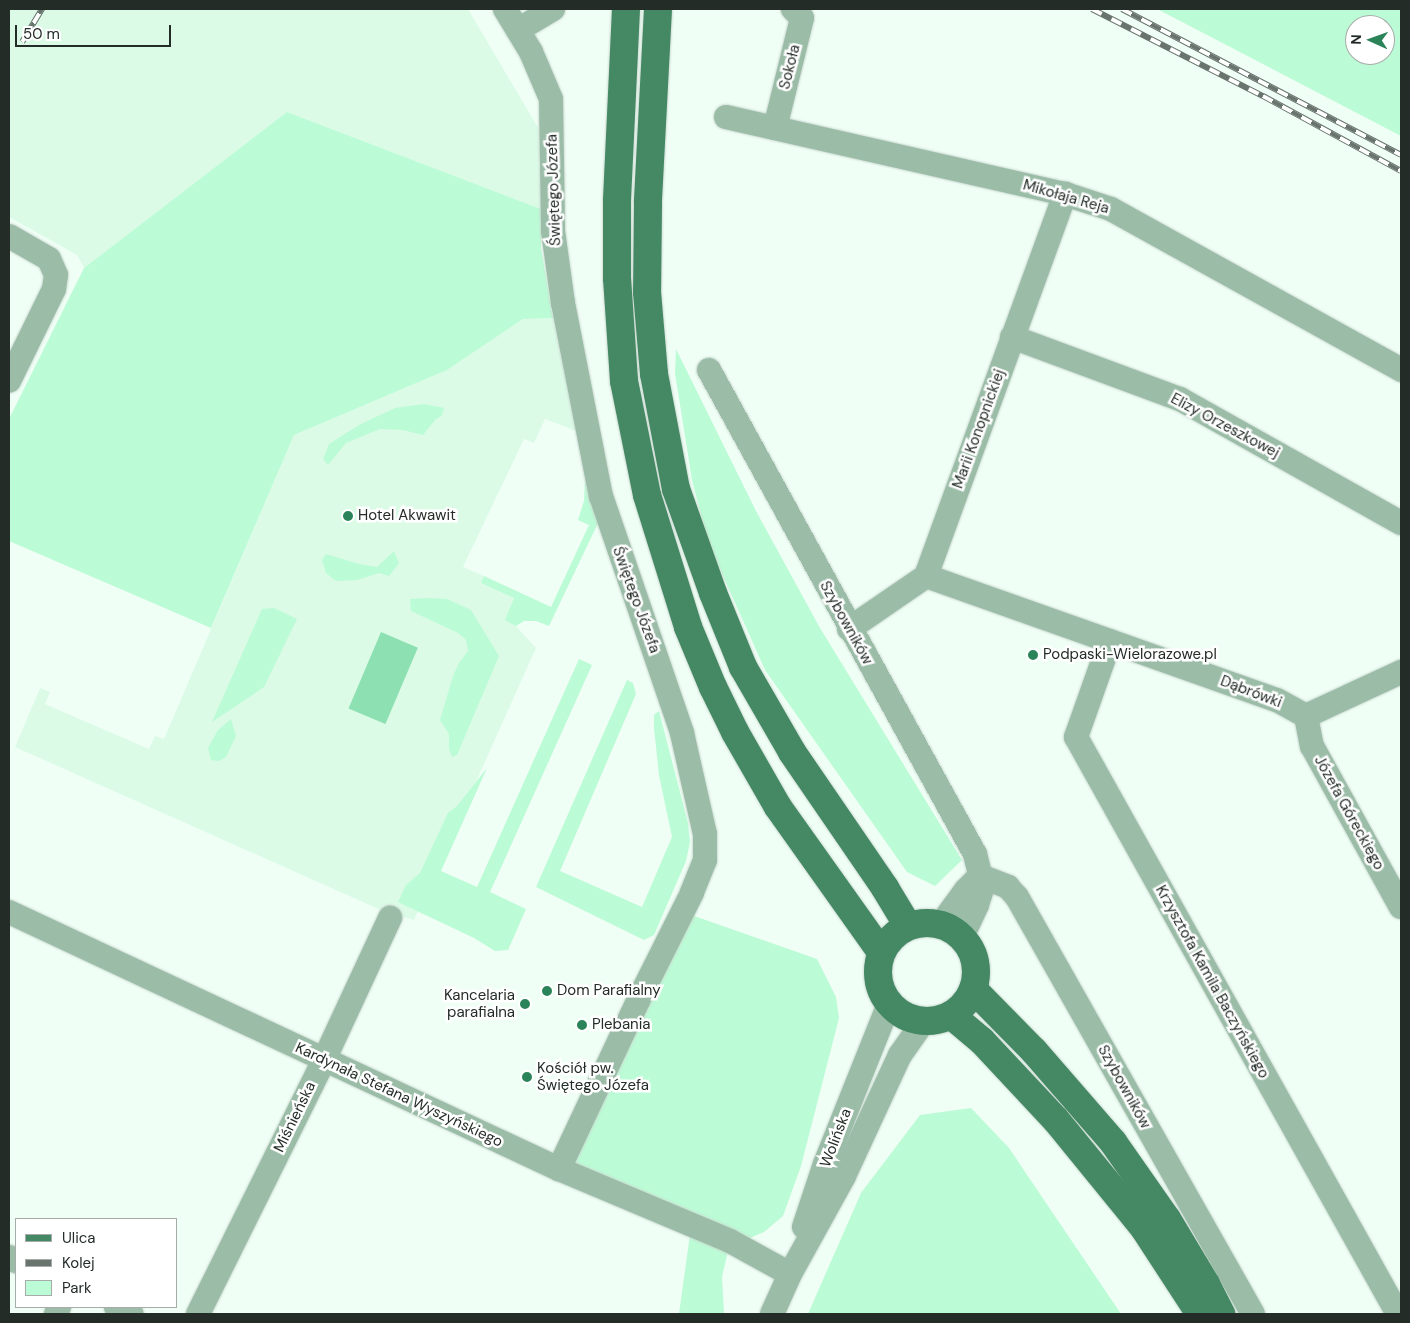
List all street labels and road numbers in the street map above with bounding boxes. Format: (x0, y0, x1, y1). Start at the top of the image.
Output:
street label: Sokoła (776, 43, 804, 91)
street label: Świętego Józefa (543, 134, 565, 246)
street label: Mikołaja Reja (1021, 176, 1111, 218)
street label: Marii Konopnickiej (949, 367, 1009, 491)
street label: Elizy Orzeszkowej (1168, 390, 1282, 462)
street label: Świętego Józefa (608, 544, 664, 656)
street label: Szybowników (816, 578, 876, 668)
street label: Dąbrówki (1218, 672, 1284, 712)
street label: Józefa Góreckiego (1310, 753, 1388, 873)
street label: Krzysztofa Kamila Baczyńskiego (1151, 882, 1273, 1082)
street label: Kardynała Stefana Wyszyńskiego (292, 1039, 506, 1151)
street label: Szybowników (1094, 1042, 1154, 1132)
street label: Miśnieńska (270, 1079, 320, 1155)
street label: Wolińska (817, 1106, 855, 1170)

